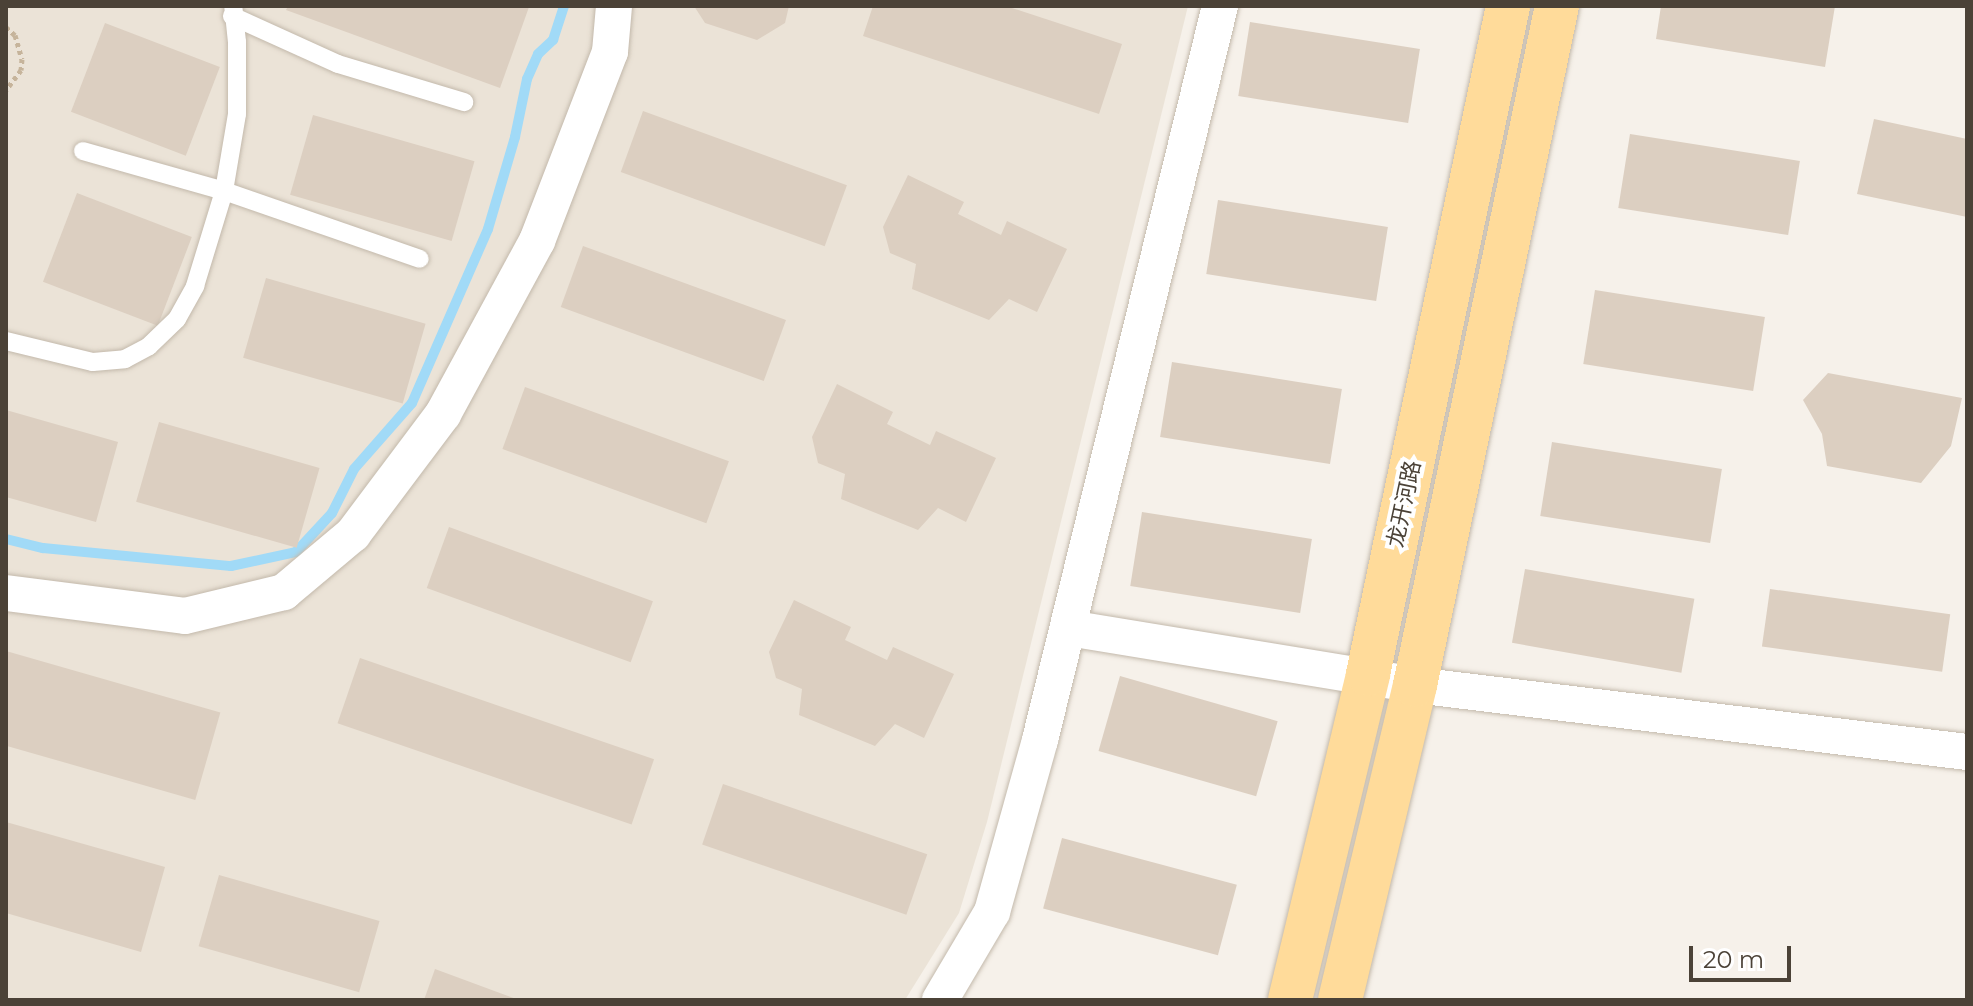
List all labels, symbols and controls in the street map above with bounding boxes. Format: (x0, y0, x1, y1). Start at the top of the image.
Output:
street label: 龙开河路 (1382, 458, 1426, 550)
scale bar (1693, 930, 1795, 980)
text: 20 m (1703, 945, 1764, 974)

